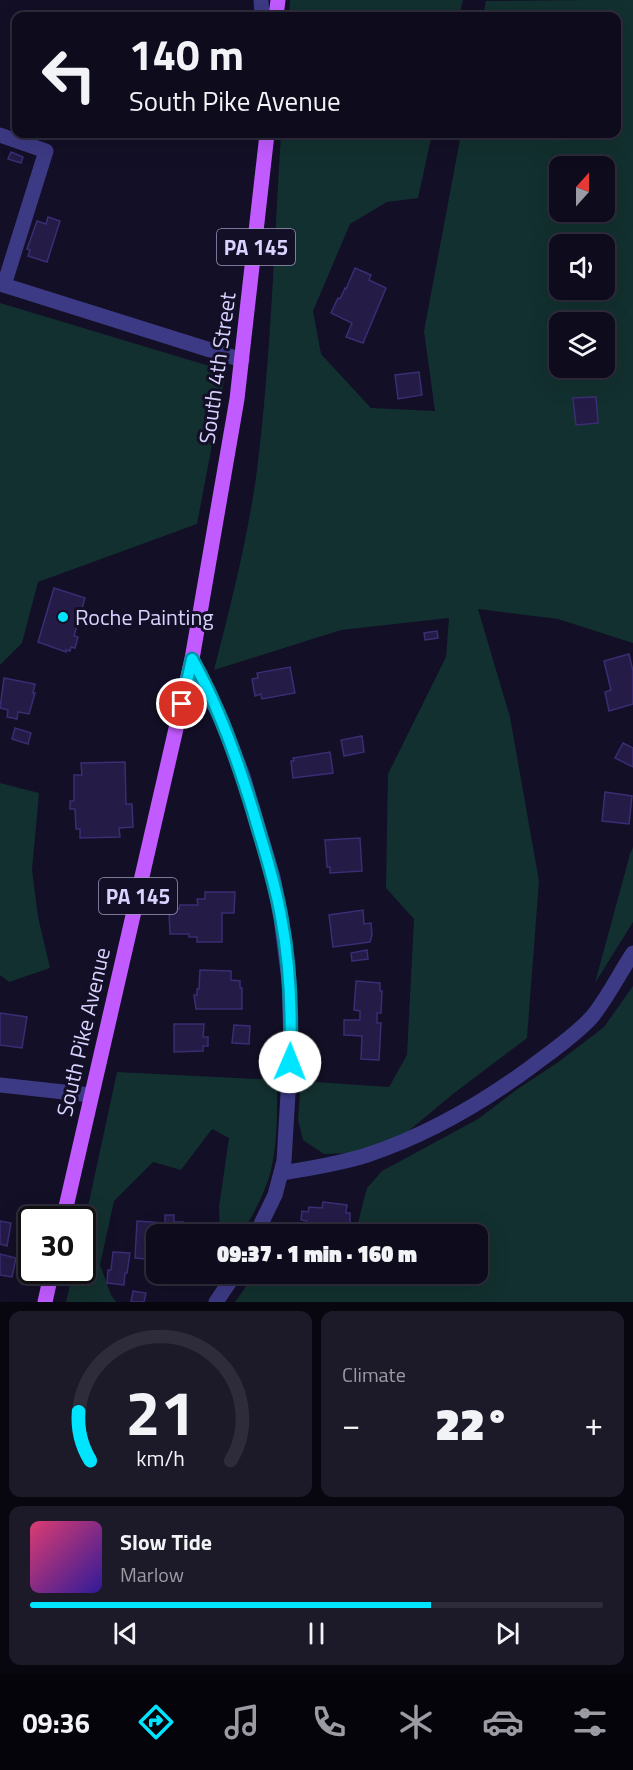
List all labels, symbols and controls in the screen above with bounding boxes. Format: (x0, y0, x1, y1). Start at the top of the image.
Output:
text: 140 m (129, 22, 244, 86)
icon: left (30, 36, 108, 114)
text: South Pike Avenue (129, 80, 341, 121)
north arrow (549, 156, 615, 222)
map controls (549, 156, 615, 378)
road number: PA 145 (217, 229, 295, 265)
button: sound (549, 234, 615, 300)
street label: South 4th Street (190, 290, 245, 446)
button: layers (549, 312, 615, 378)
place label: Roche Painting (75, 600, 214, 634)
marker: Roche Painting (56, 610, 70, 624)
pin (156, 678, 207, 729)
icon: arrive (165, 687, 198, 720)
road number: PA 145 (99, 878, 177, 914)
street label: South Pike Avenue (47, 944, 119, 1120)
position arrow (258, 1030, 322, 1094)
speed limit sign: 30 (18, 1206, 96, 1284)
text: 09:37 · 1 min · 160 m (217, 1237, 417, 1271)
text: Climate (342, 1359, 406, 1390)
text: 21 (126, 1364, 195, 1459)
text: 22° (435, 1389, 510, 1457)
text: − (342, 1399, 360, 1449)
text: + (585, 1399, 603, 1449)
text: km/h (136, 1442, 185, 1474)
text: Slow Tide (120, 1525, 212, 1559)
text: Marlow (120, 1559, 184, 1590)
icon: previous (109, 1617, 142, 1650)
icon: pause (300, 1617, 333, 1650)
icon: next (491, 1617, 524, 1650)
icon: directions (135, 1701, 177, 1743)
icon: music (221, 1701, 263, 1743)
icon: phone (308, 1701, 350, 1743)
icon: climate (395, 1701, 437, 1743)
icon: car (482, 1701, 524, 1743)
icon: filters (569, 1701, 611, 1743)
text: 09:36 (22, 1702, 90, 1743)

